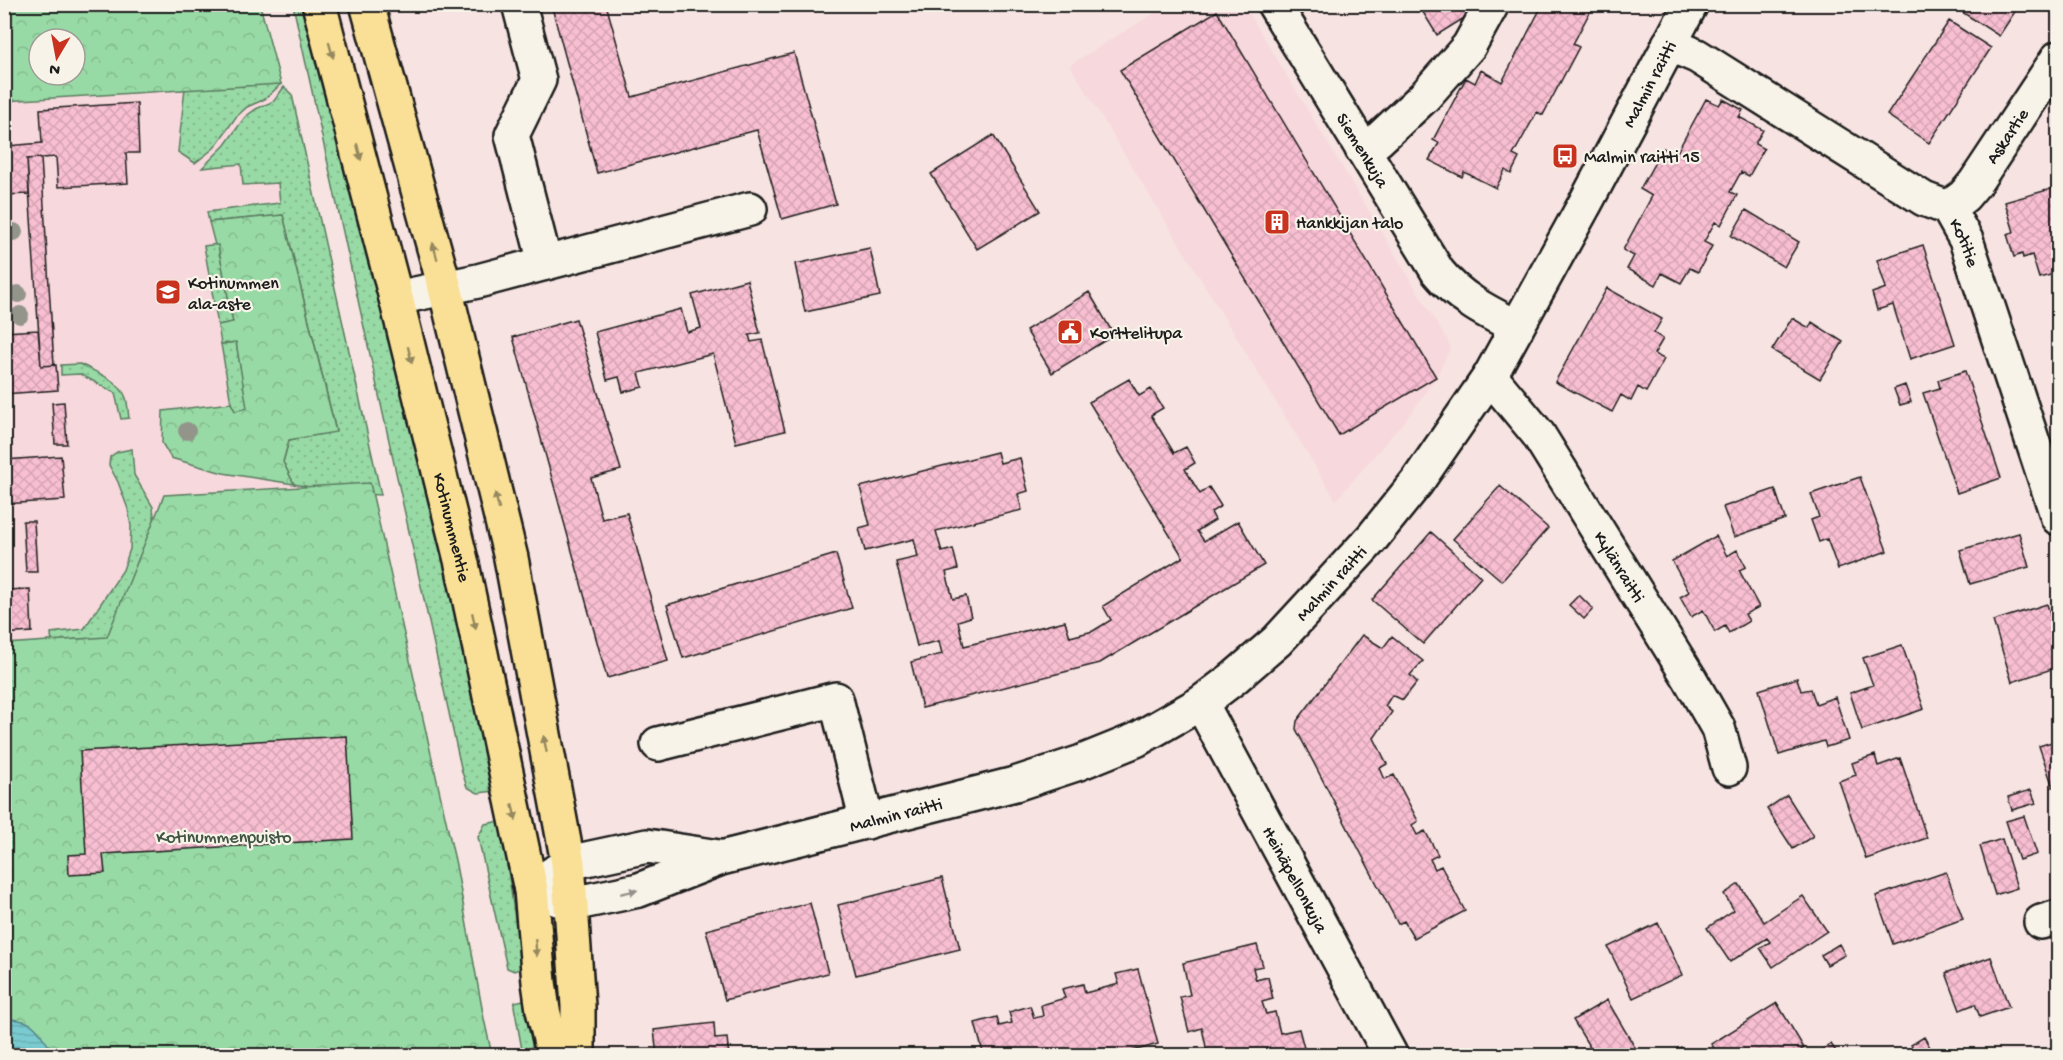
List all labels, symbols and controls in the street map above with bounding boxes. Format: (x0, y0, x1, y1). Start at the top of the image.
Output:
north arrow (27, 27, 87, 87)
street label: Malmin raitti (1619, 38, 1682, 132)
one-way arrow (327, 41, 336, 59)
text: N (48, 58, 62, 79)
street label: Askartie (1983, 105, 2035, 169)
street label: Siemenkuja (1330, 110, 1393, 193)
bus stop icon: Malmin raitti 15 (1550, 141, 1580, 171)
one-way arrow (354, 143, 364, 161)
place label: Malmin raitti 15 (1584, 148, 1700, 169)
building icon: Hankkijan talo (1262, 207, 1292, 237)
place label: Hankkijan talo (1296, 214, 1403, 235)
street label: Kotitie (1943, 215, 1982, 271)
one-way arrow (430, 242, 439, 260)
place label: Kotinummen ala-aste (188, 274, 279, 316)
school or university icon: Kotinummen ala-aste (153, 277, 183, 307)
public building icon: Korttelitupa (1055, 317, 1085, 347)
place label: Korttelitupa (1090, 324, 1183, 345)
one-way arrow (406, 346, 416, 364)
street label: Kotinummentie (427, 471, 474, 585)
one-way arrow (491, 492, 501, 511)
street label: Kylänraitti (1588, 528, 1648, 607)
street label: Malmin raitti (1293, 542, 1373, 626)
one-way arrow (470, 612, 479, 631)
one-way arrow (540, 734, 549, 753)
street label: Malmin raitti (848, 795, 945, 838)
one-way arrow (510, 803, 519, 822)
street label: Heinäpellonkuja (1256, 823, 1331, 938)
park label: Kotinummenpuisto (156, 828, 292, 849)
one-way arrow (620, 887, 639, 896)
one-way arrow (531, 939, 541, 958)

